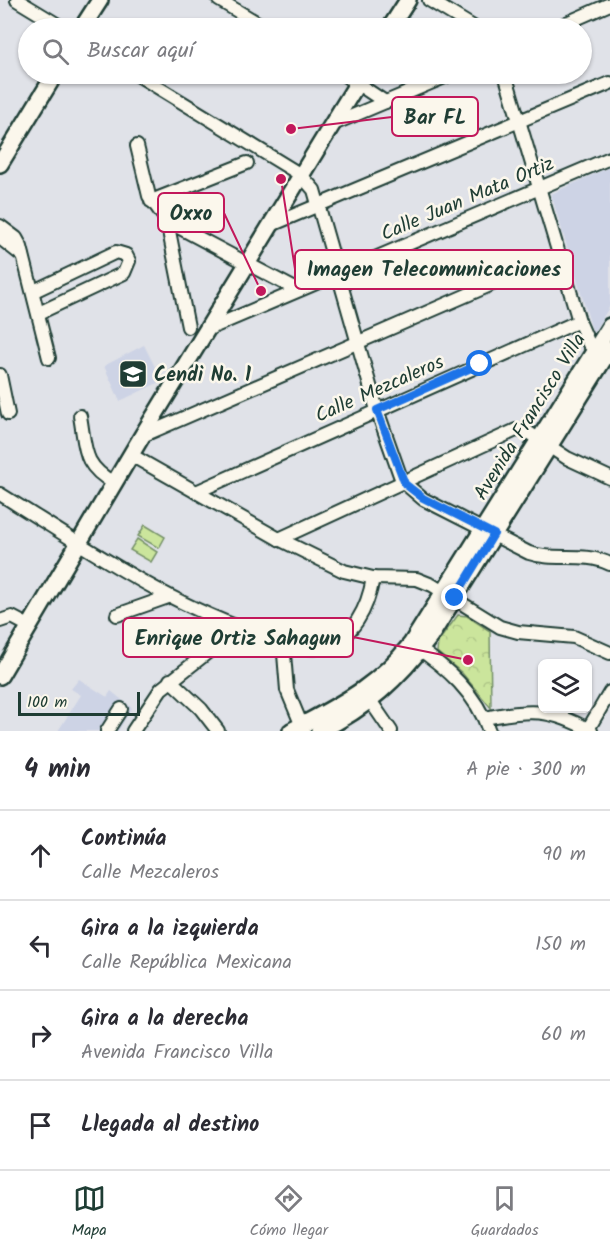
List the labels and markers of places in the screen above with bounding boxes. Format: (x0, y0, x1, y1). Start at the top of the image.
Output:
callout: Bar FL (392, 97, 478, 136)
callout: Oxxo (158, 193, 224, 232)
callout: Imagen Telecomunicaciones (295, 250, 573, 289)
school or university icon: Cendi No. 1 (117, 358, 149, 390)
place label: Cendi No. 1 (154, 360, 251, 392)
callout: Enrique Ortiz Sahagun (123, 618, 353, 657)

